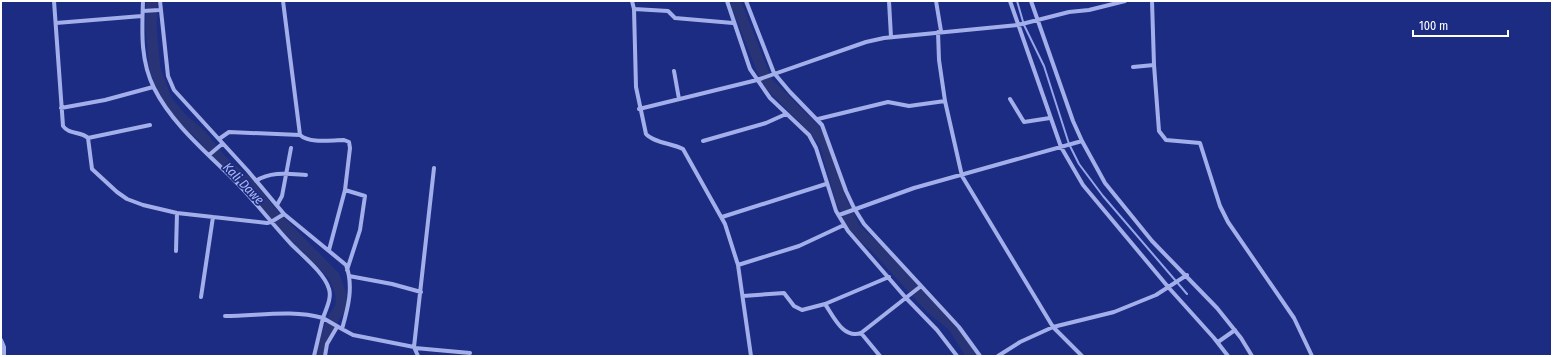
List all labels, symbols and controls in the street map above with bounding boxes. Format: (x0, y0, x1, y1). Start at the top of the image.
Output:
scale bar (1413, 12, 1508, 38)
text: 100 m (1419, 19, 1448, 33)
water label: Kali Dawe (220, 159, 267, 207)

